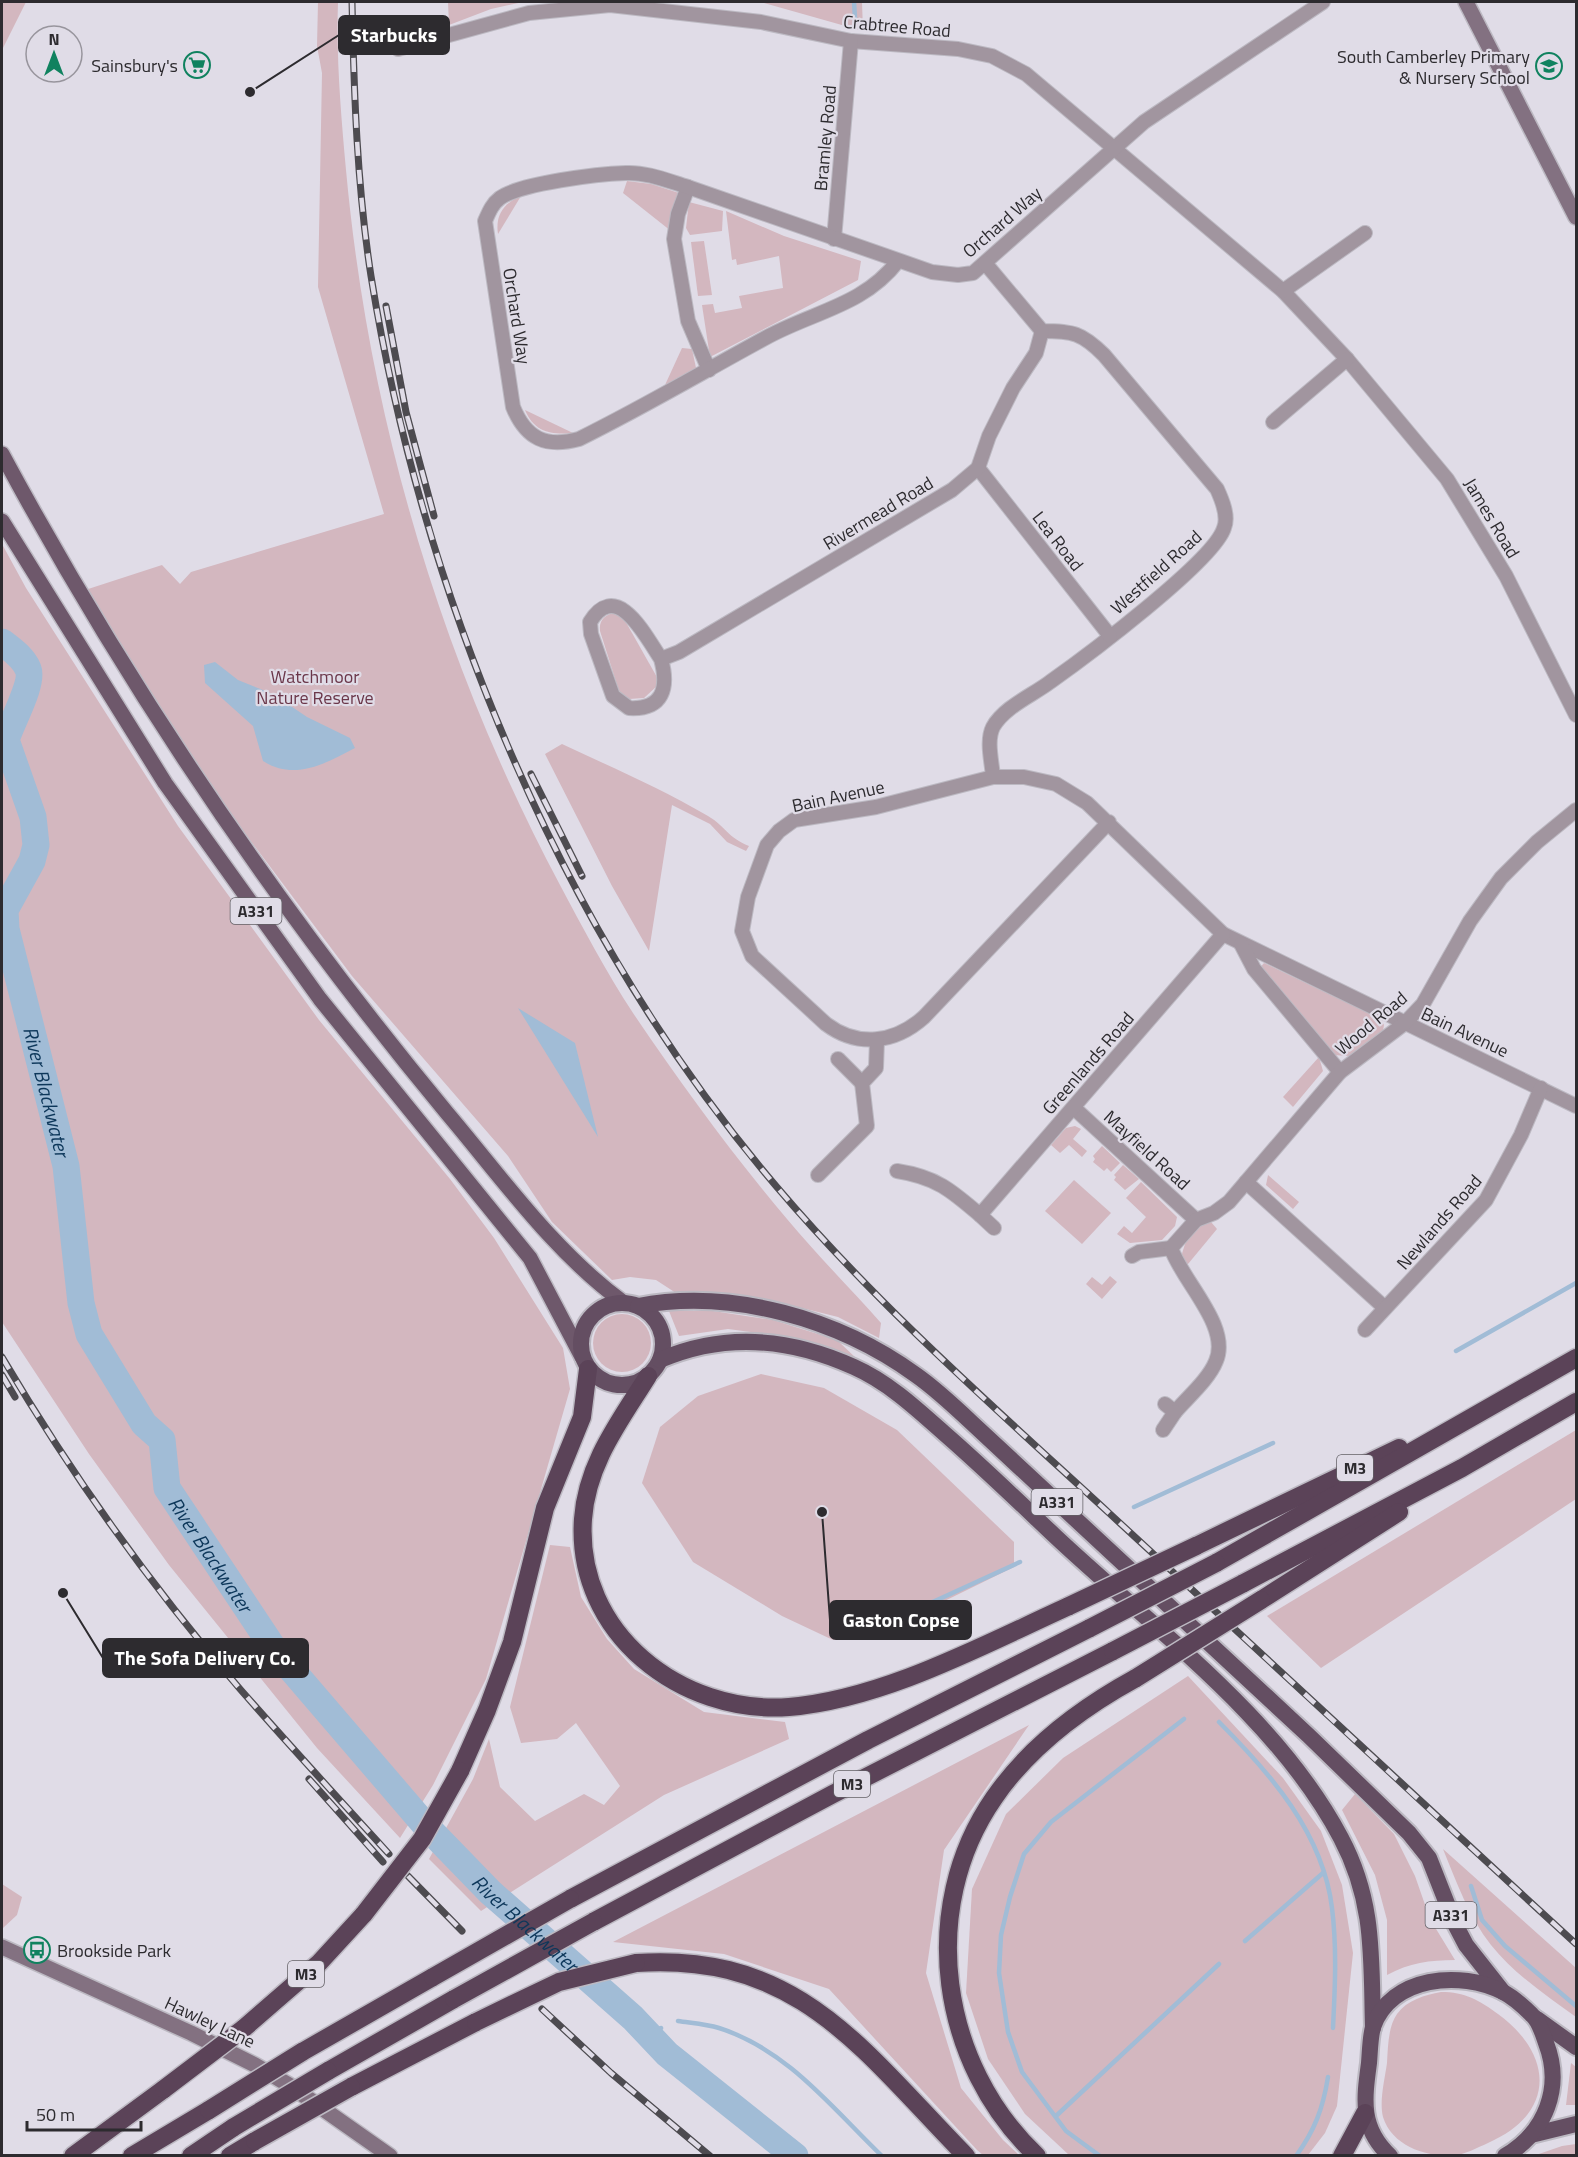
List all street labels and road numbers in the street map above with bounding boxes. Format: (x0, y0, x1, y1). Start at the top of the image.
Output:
street label: Crabtree Road (842, 8, 952, 44)
street label: Bramley Road (807, 84, 843, 192)
street label: Orchard Way (956, 180, 1048, 264)
street label: Orchard Way (496, 266, 538, 366)
street label: Rivermead Road (818, 469, 938, 557)
street label: James Road (1457, 473, 1527, 563)
street label: Lea Road (1026, 505, 1090, 577)
street label: Westfield Road (1104, 524, 1208, 620)
street label: Bain Avenue (789, 773, 887, 819)
road number: A331 (230, 898, 282, 924)
street label: Wood Road (1329, 985, 1413, 1061)
street label: Bain Avenue (1417, 1000, 1513, 1064)
street label: Greenlands Road (1036, 1006, 1140, 1120)
street label: Mayfield Road (1098, 1104, 1196, 1196)
street label: Newlands Road (1390, 1168, 1488, 1276)
road number: M3 (1337, 1455, 1373, 1481)
road number: A331 (1032, 1489, 1082, 1515)
road number: M3 (834, 1771, 870, 1797)
road number: A331 (1426, 1902, 1476, 1928)
road number: M3 (288, 1961, 324, 1987)
street label: Hawley Lane (160, 1989, 260, 2055)

